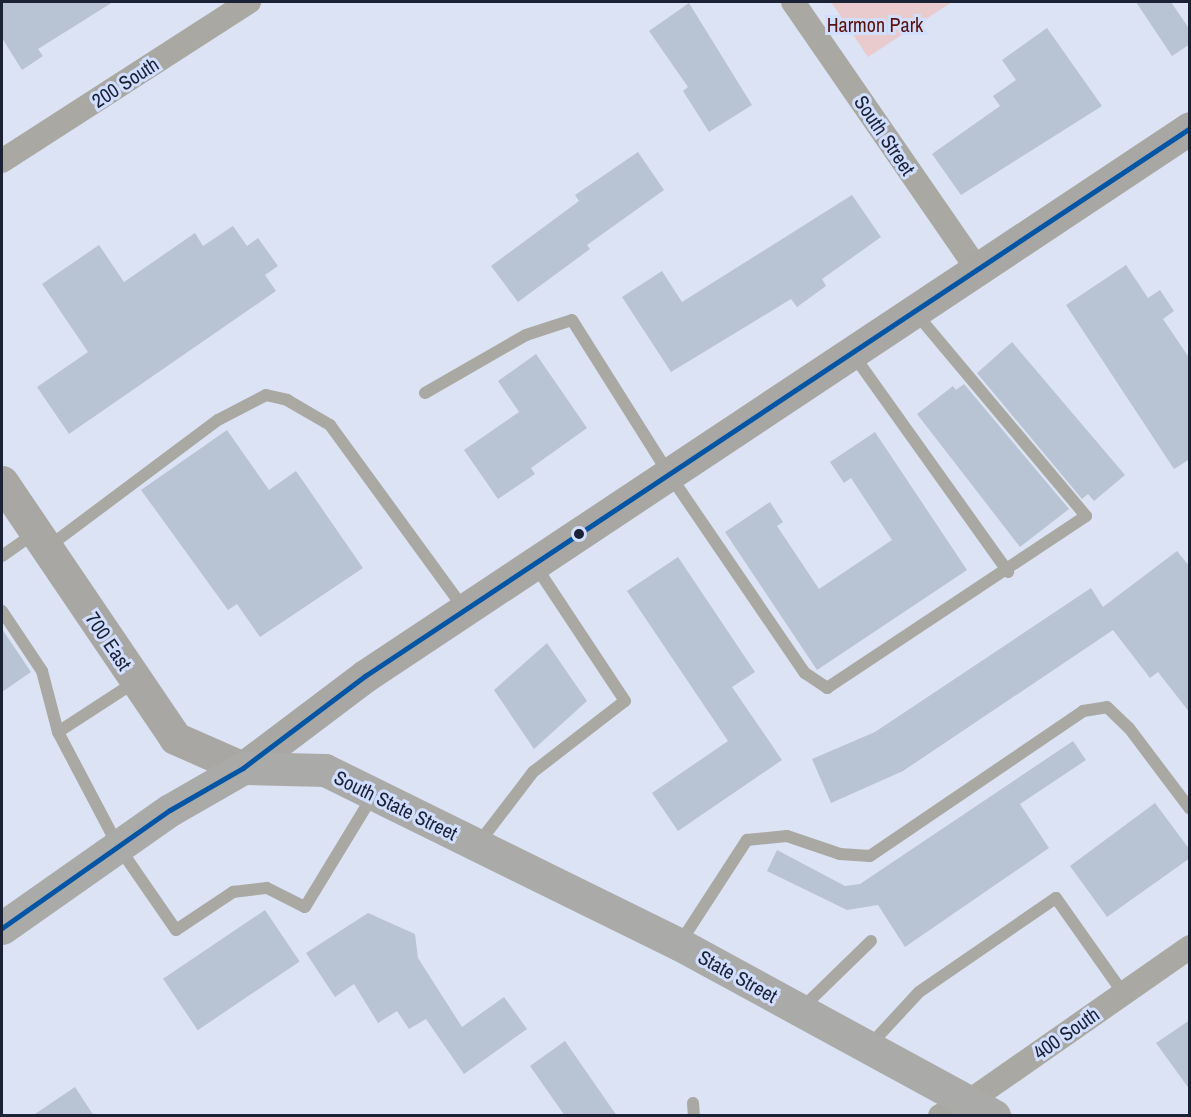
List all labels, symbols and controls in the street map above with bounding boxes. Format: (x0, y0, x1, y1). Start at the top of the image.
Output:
park label: Harmon Park (827, 12, 923, 36)
street label: 200 South (87, 52, 163, 112)
street label: South Street (850, 90, 920, 180)
unlabelled marker (573, 528, 585, 540)
street label: 700 East (81, 607, 137, 675)
street label: South State Street (331, 765, 461, 845)
street label: State Street (694, 945, 782, 1007)
street label: 400 South (1028, 1002, 1104, 1064)

